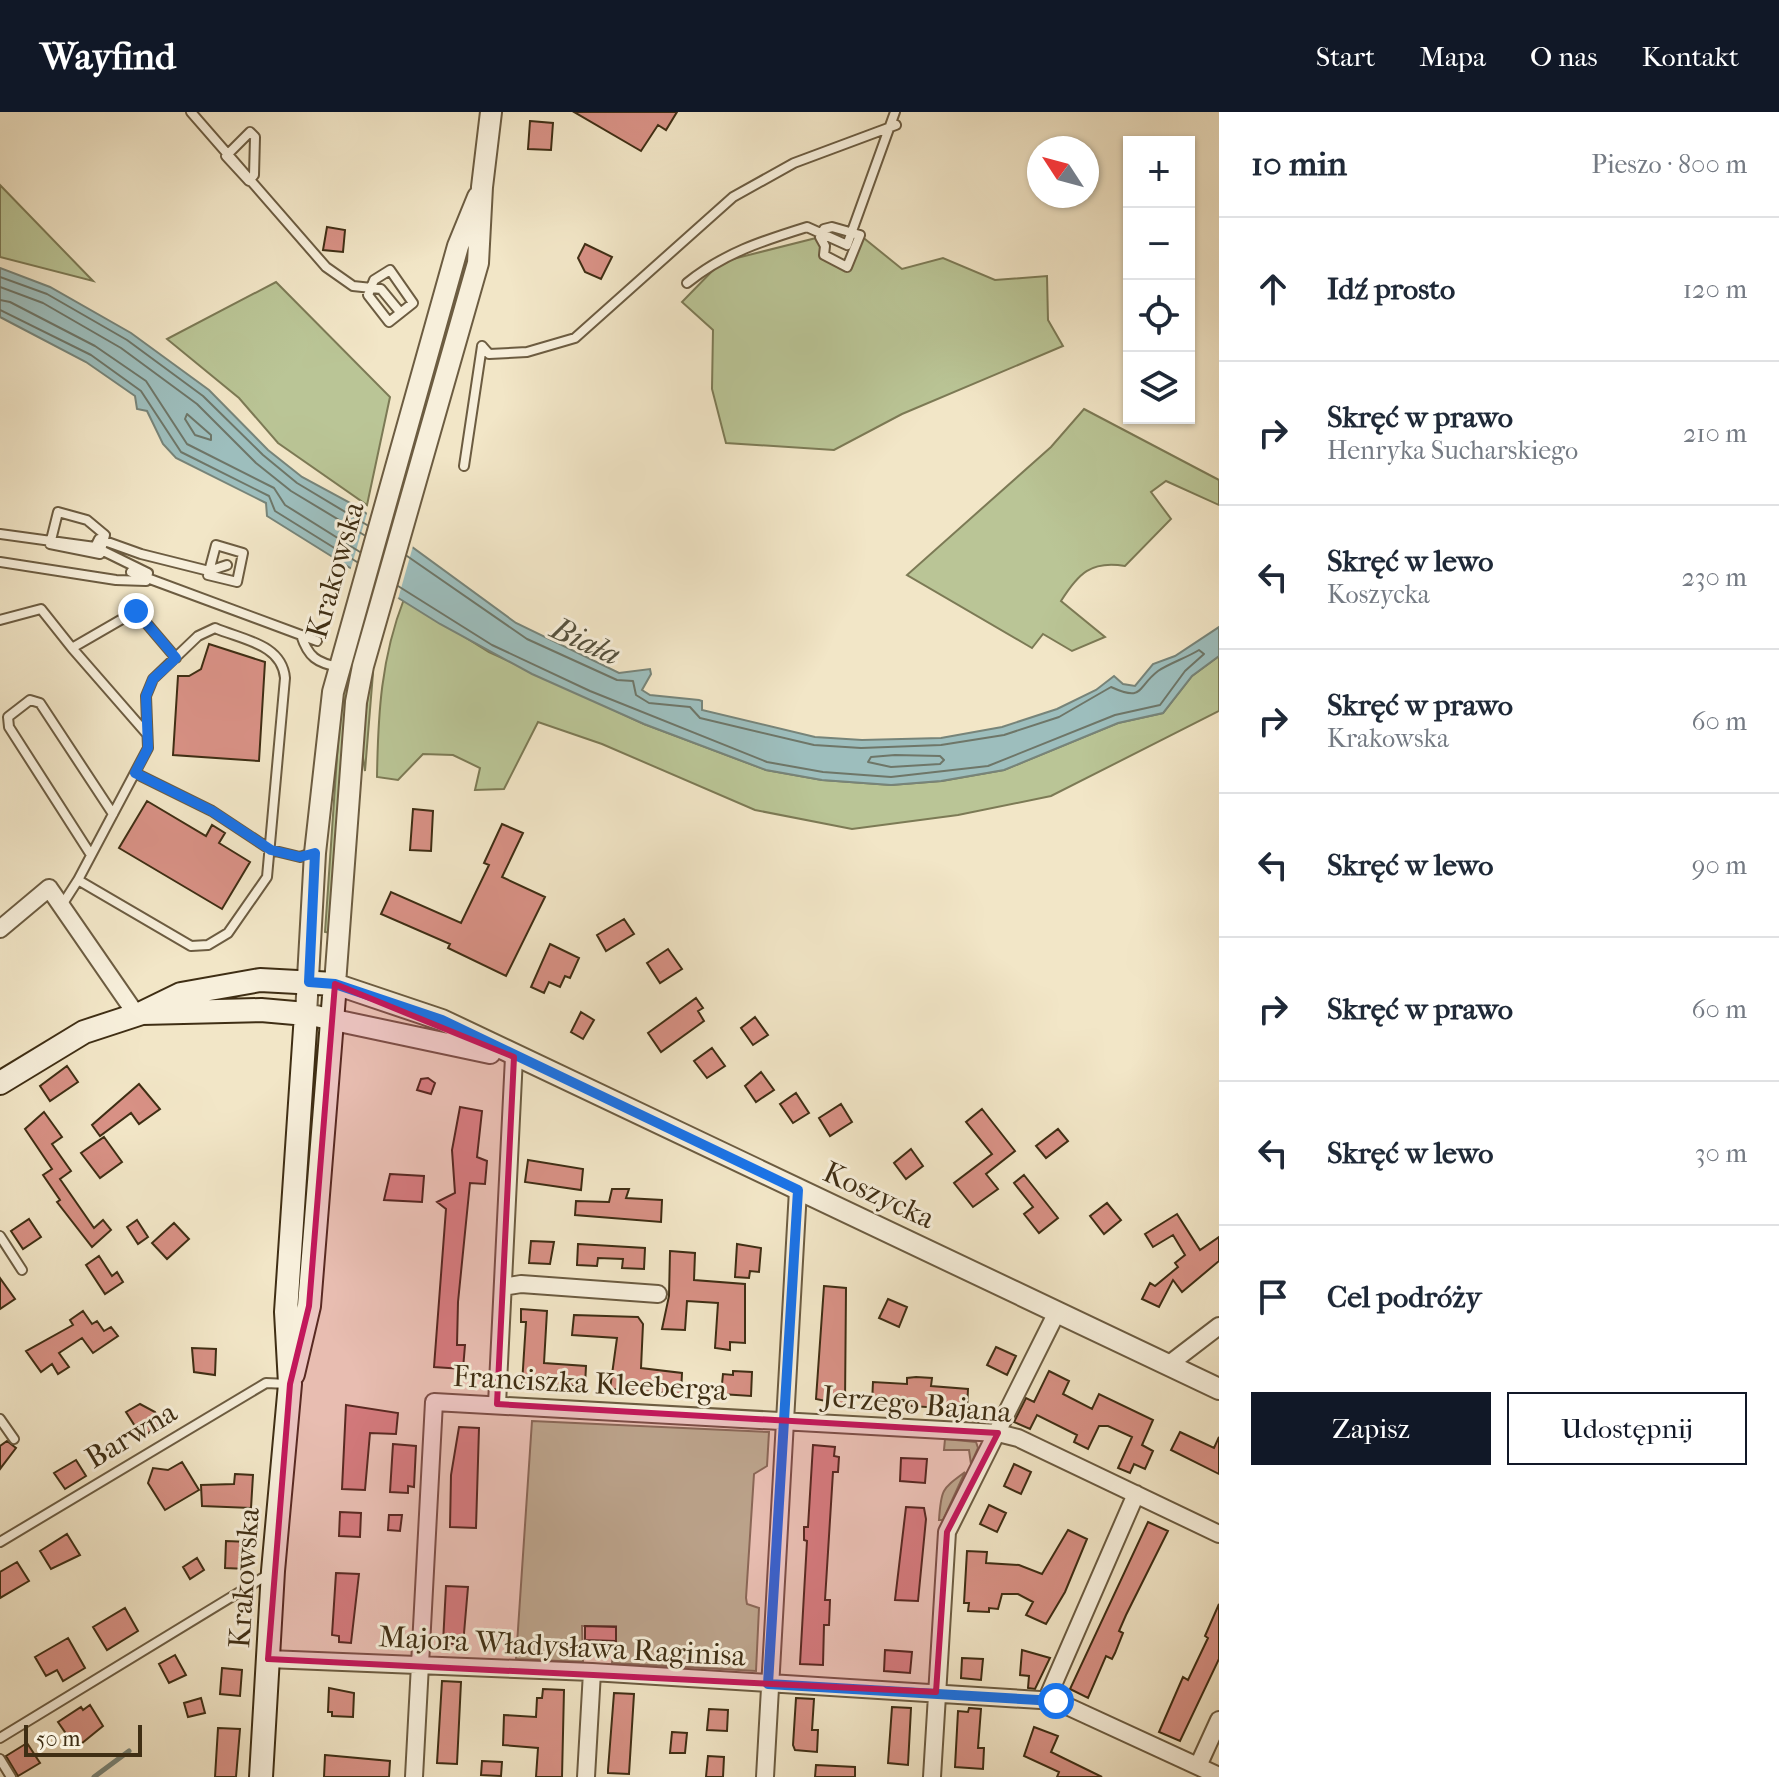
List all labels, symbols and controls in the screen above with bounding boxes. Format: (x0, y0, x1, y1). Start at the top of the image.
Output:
text: Wayfind (40, 34, 176, 79)
text: Start (1316, 40, 1375, 73)
text: Mapa (1419, 40, 1486, 73)
text: O nas (1530, 40, 1598, 73)
text: Kontakt (1642, 40, 1739, 73)
north arrow (1027, 136, 1099, 208)
map controls (1123, 136, 1195, 424)
button: + (1123, 136, 1195, 208)
text: 10 min (1251, 144, 1347, 184)
text: Pieszo · 800 m (1591, 149, 1747, 180)
button: − (1123, 208, 1195, 280)
icon: ahead (1251, 267, 1295, 311)
text: Idź prosto (1327, 272, 1455, 307)
text: 120 m (1683, 274, 1747, 305)
button: locate (1123, 280, 1195, 352)
button: layers (1123, 352, 1195, 424)
text: Skręć w prawo (1327, 400, 1513, 435)
icon: right (1251, 411, 1295, 455)
text: 210 m (1683, 418, 1747, 449)
text: Henryka Sucharskiego (1327, 435, 1578, 466)
street label: Krakowska (299, 497, 372, 643)
text: Skręć w lewo (1327, 544, 1494, 579)
icon: left (1251, 555, 1295, 599)
text: 230 m (1681, 562, 1747, 593)
text: Koszycka (1327, 579, 1430, 610)
route end (118, 593, 154, 629)
water label: Biała (544, 609, 626, 673)
text: Skręć w prawo (1327, 688, 1513, 723)
icon: right (1251, 699, 1295, 743)
text: 60 m (1691, 706, 1747, 737)
text: Krakowska (1327, 723, 1449, 754)
icon: left (1251, 843, 1295, 887)
text: Skręć w lewo (1327, 848, 1494, 883)
text: 90 m (1692, 850, 1747, 881)
icon: right (1251, 987, 1295, 1031)
text: Skręć w prawo (1327, 992, 1513, 1027)
text: 60 m (1691, 994, 1747, 1025)
icon: left (1251, 1131, 1295, 1175)
text: Skręć w lewo (1327, 1136, 1494, 1171)
text: 30 m (1695, 1138, 1747, 1169)
street label: Koszycka (818, 1155, 941, 1237)
icon: arrive (1251, 1275, 1295, 1319)
text: Cel podróży (1327, 1280, 1481, 1315)
street label: Franciszka Kleeberga (452, 1359, 729, 1408)
street label: Jerzego Bajana (819, 1379, 1014, 1430)
button: Zapisz (1251, 1392, 1491, 1465)
button: Udostępnij (1507, 1392, 1747, 1465)
street label: Barwna (79, 1394, 184, 1476)
street label: Krakowska (222, 1506, 267, 1649)
street label: Majora Władysława Raginisa (377, 1619, 748, 1674)
route start (1038, 1683, 1074, 1719)
scale bar (24, 1721, 142, 1757)
text: 50 m (36, 1726, 81, 1752)

